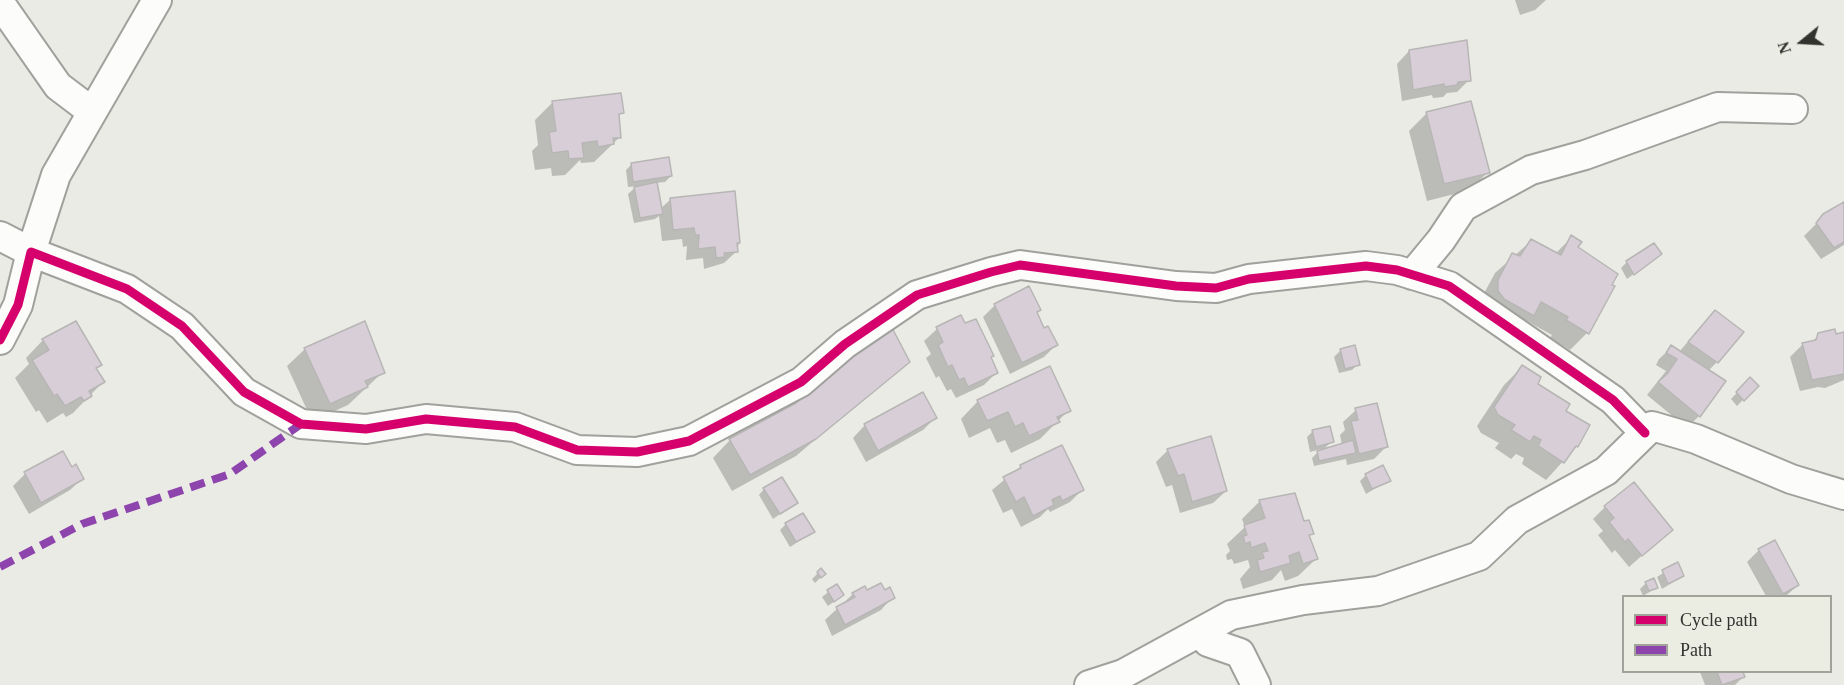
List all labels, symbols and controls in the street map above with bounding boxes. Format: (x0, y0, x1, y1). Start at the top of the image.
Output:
north arrow (1772, 12, 1832, 72)
text: N (1775, 40, 1794, 56)
legend (1622, 595, 1832, 673)
text: Cycle path (1680, 610, 1757, 630)
text: Path (1680, 640, 1712, 660)

